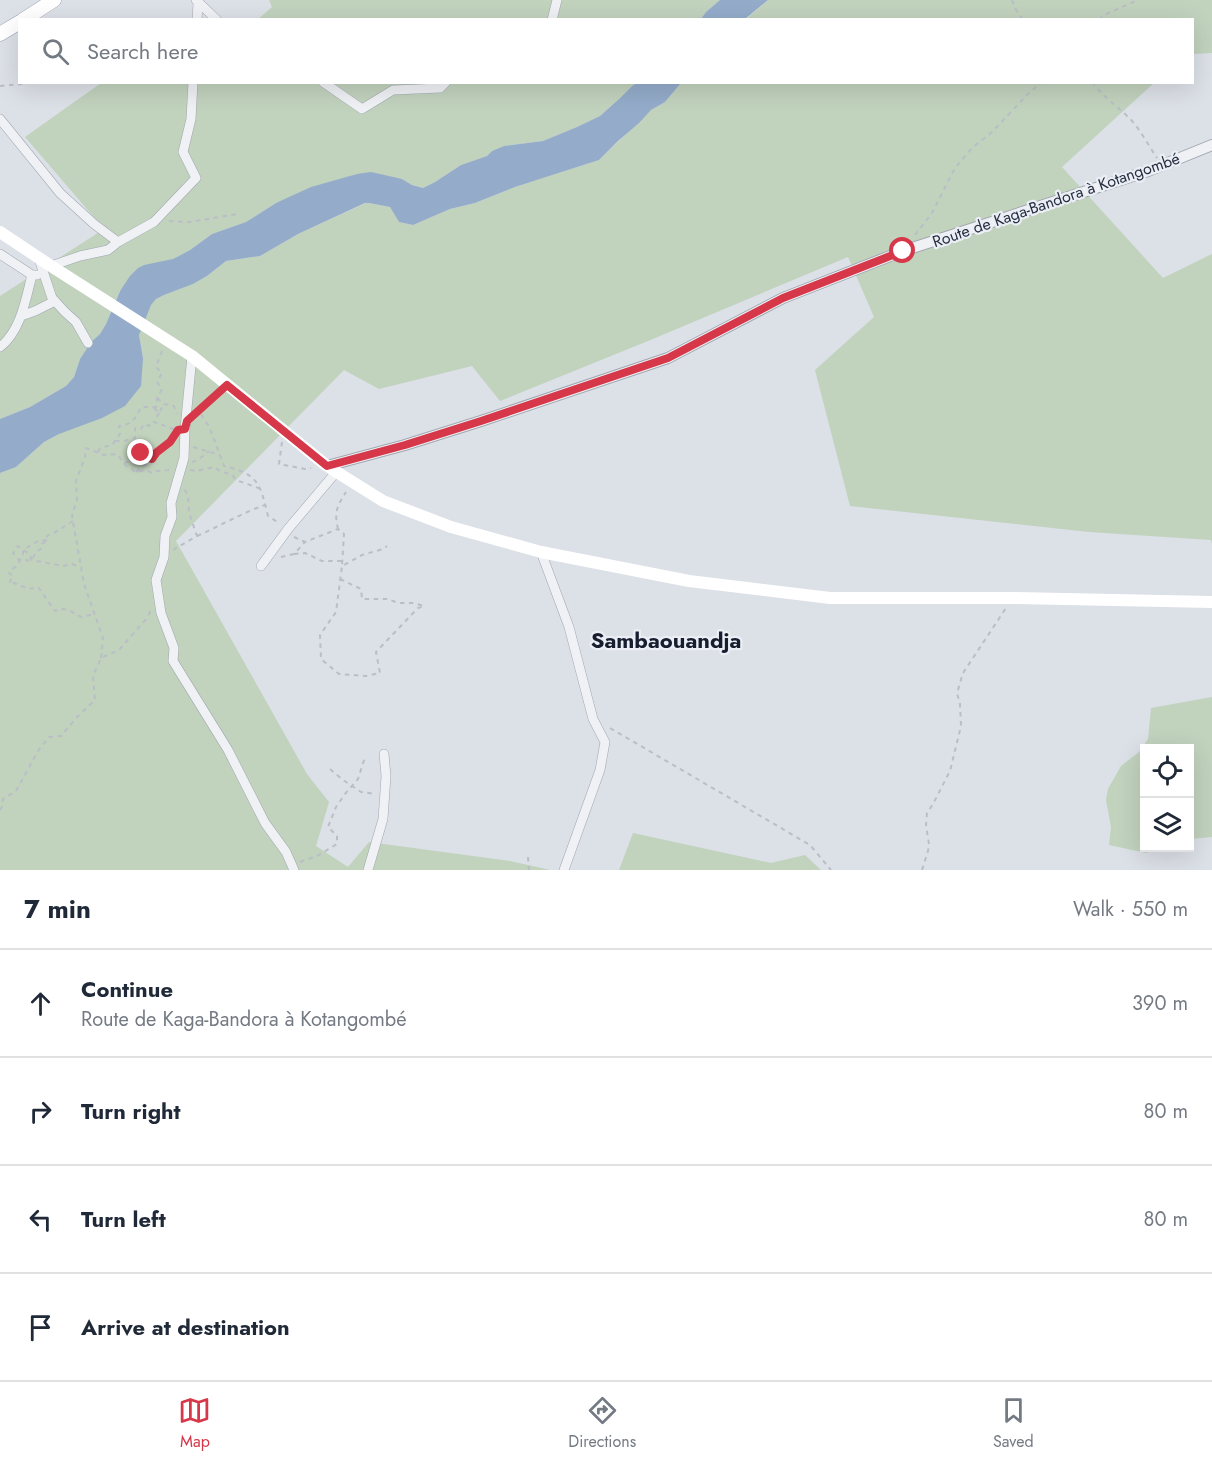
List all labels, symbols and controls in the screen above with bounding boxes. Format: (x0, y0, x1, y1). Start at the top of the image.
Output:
search box (18, 18, 1194, 84)
icon: search (39, 35, 72, 68)
text: Search here (87, 35, 198, 67)
street label: Route de Kaga-Bandora à Kotangombé (929, 147, 1183, 253)
route start (889, 237, 915, 263)
route end (127, 439, 153, 465)
district label: Sambaouandja (591, 624, 741, 656)
map controls (1140, 744, 1194, 852)
button: locate (1140, 744, 1194, 798)
button: layers (1140, 798, 1194, 852)
text: 7 min (24, 890, 91, 928)
text: Walk · 550 m (1073, 895, 1188, 924)
text: Continue (81, 973, 173, 1005)
icon: ahead (24, 987, 57, 1020)
text: 390 m (1132, 989, 1188, 1018)
text: Route de Kaga-Bandora à Kotangombé (81, 1005, 407, 1034)
icon: right (24, 1095, 57, 1128)
text: Turn right (81, 1095, 181, 1127)
text: 80 m (1143, 1097, 1188, 1126)
icon: left (24, 1203, 57, 1236)
text: Turn left (81, 1203, 166, 1235)
text: 80 m (1143, 1205, 1188, 1234)
icon: arrive (24, 1311, 57, 1344)
text: Arrive at destination (81, 1311, 290, 1343)
tab: Map (178, 1394, 211, 1453)
tab: Directions (568, 1394, 636, 1453)
tab: Saved (993, 1394, 1034, 1453)

